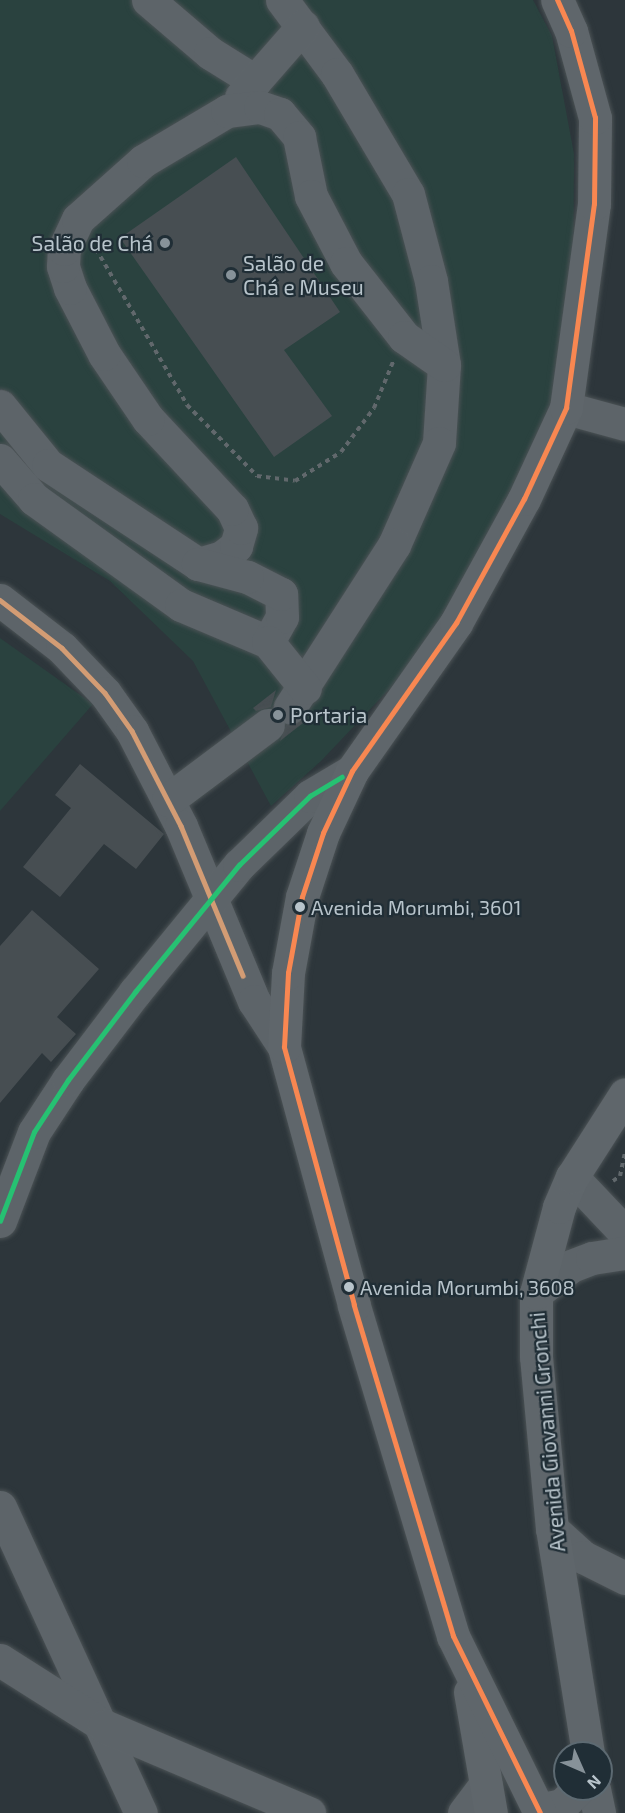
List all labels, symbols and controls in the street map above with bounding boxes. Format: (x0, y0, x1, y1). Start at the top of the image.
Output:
place label: Salão de Chá (32, 230, 153, 256)
marker: Salão de Chá (158, 236, 172, 250)
place label: Salão de Chá e Museu (243, 250, 364, 300)
marker: Salão de Chá e Museu (224, 268, 238, 282)
place label: Portaria (290, 702, 367, 728)
marker: Portaria (271, 708, 285, 722)
place label: Avenida Morumbi, 3601 (311, 895, 522, 919)
marker: Avenida Morumbi, 3601 (294, 901, 306, 913)
place label: Avenida Morumbi, 3608 (360, 1275, 575, 1299)
marker: Avenida Morumbi, 3608 (343, 1281, 355, 1293)
street label: Avenida Giovanni Gronchi (524, 1311, 570, 1553)
north arrow (553, 1741, 613, 1801)
text: N (584, 1772, 605, 1793)

